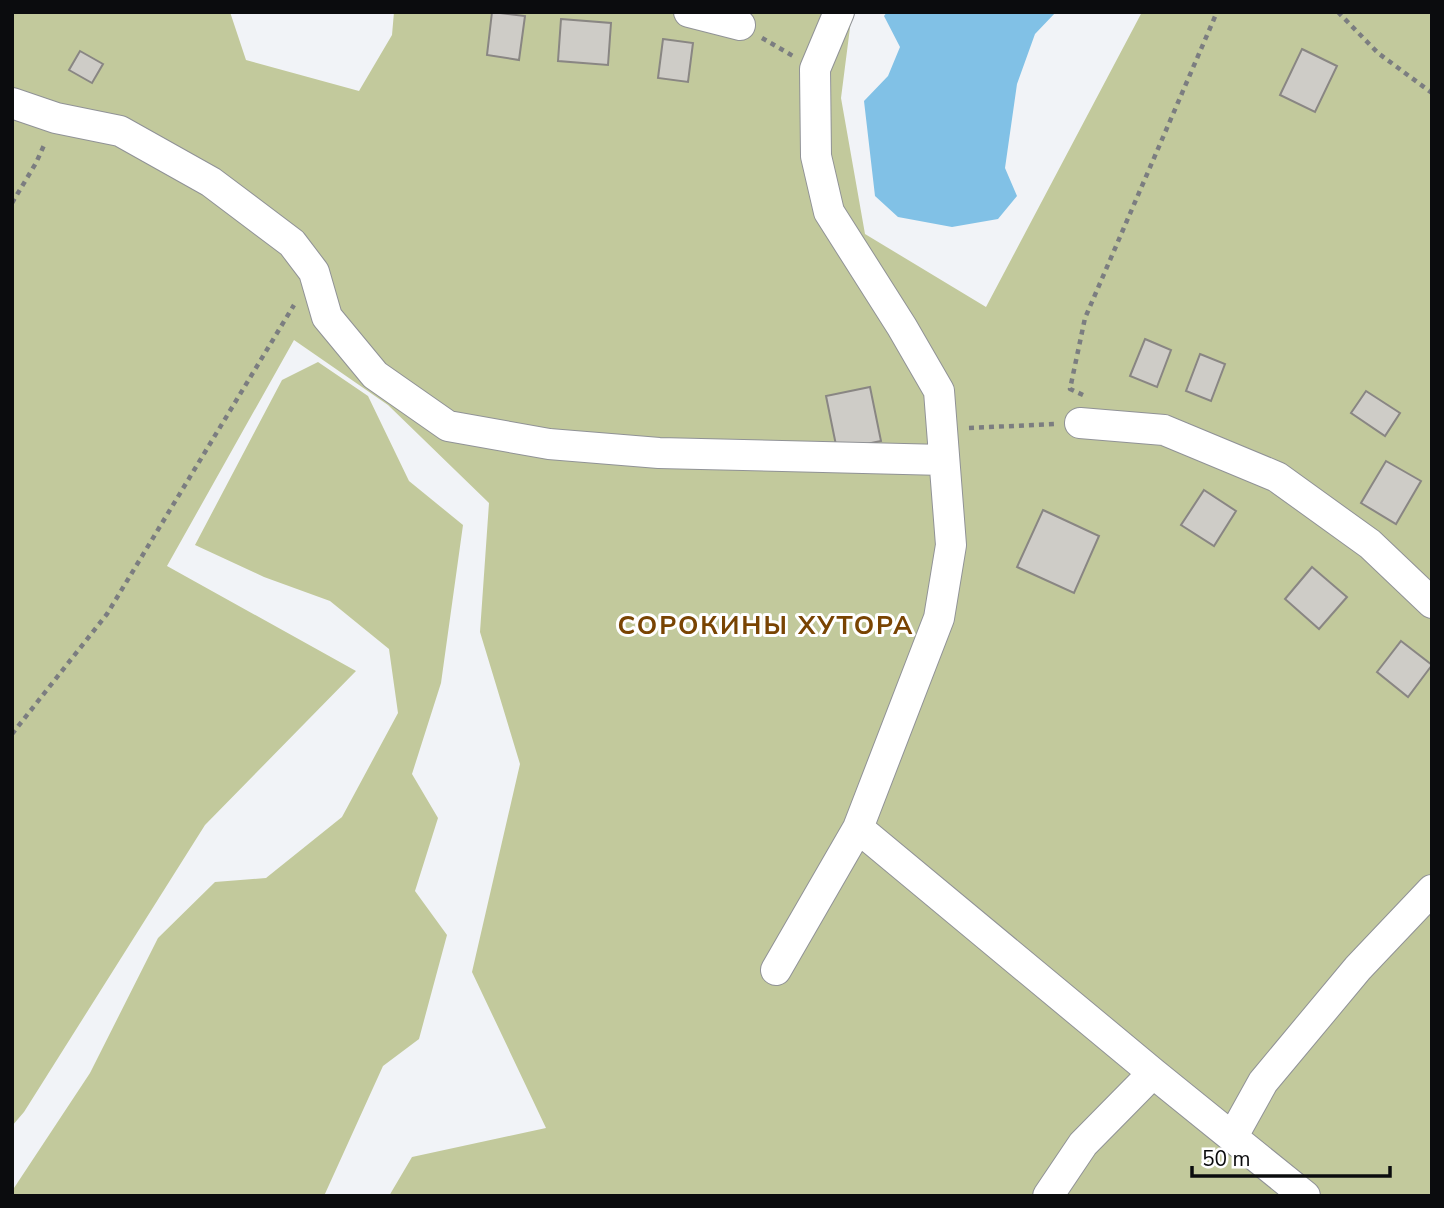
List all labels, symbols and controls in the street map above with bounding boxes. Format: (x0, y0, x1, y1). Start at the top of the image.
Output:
district label: СОРОКИНЫ ХУТОРА (618, 608, 914, 643)
scale bar (1192, 1134, 1390, 1178)
text: 50 m (1202, 1145, 1251, 1173)

